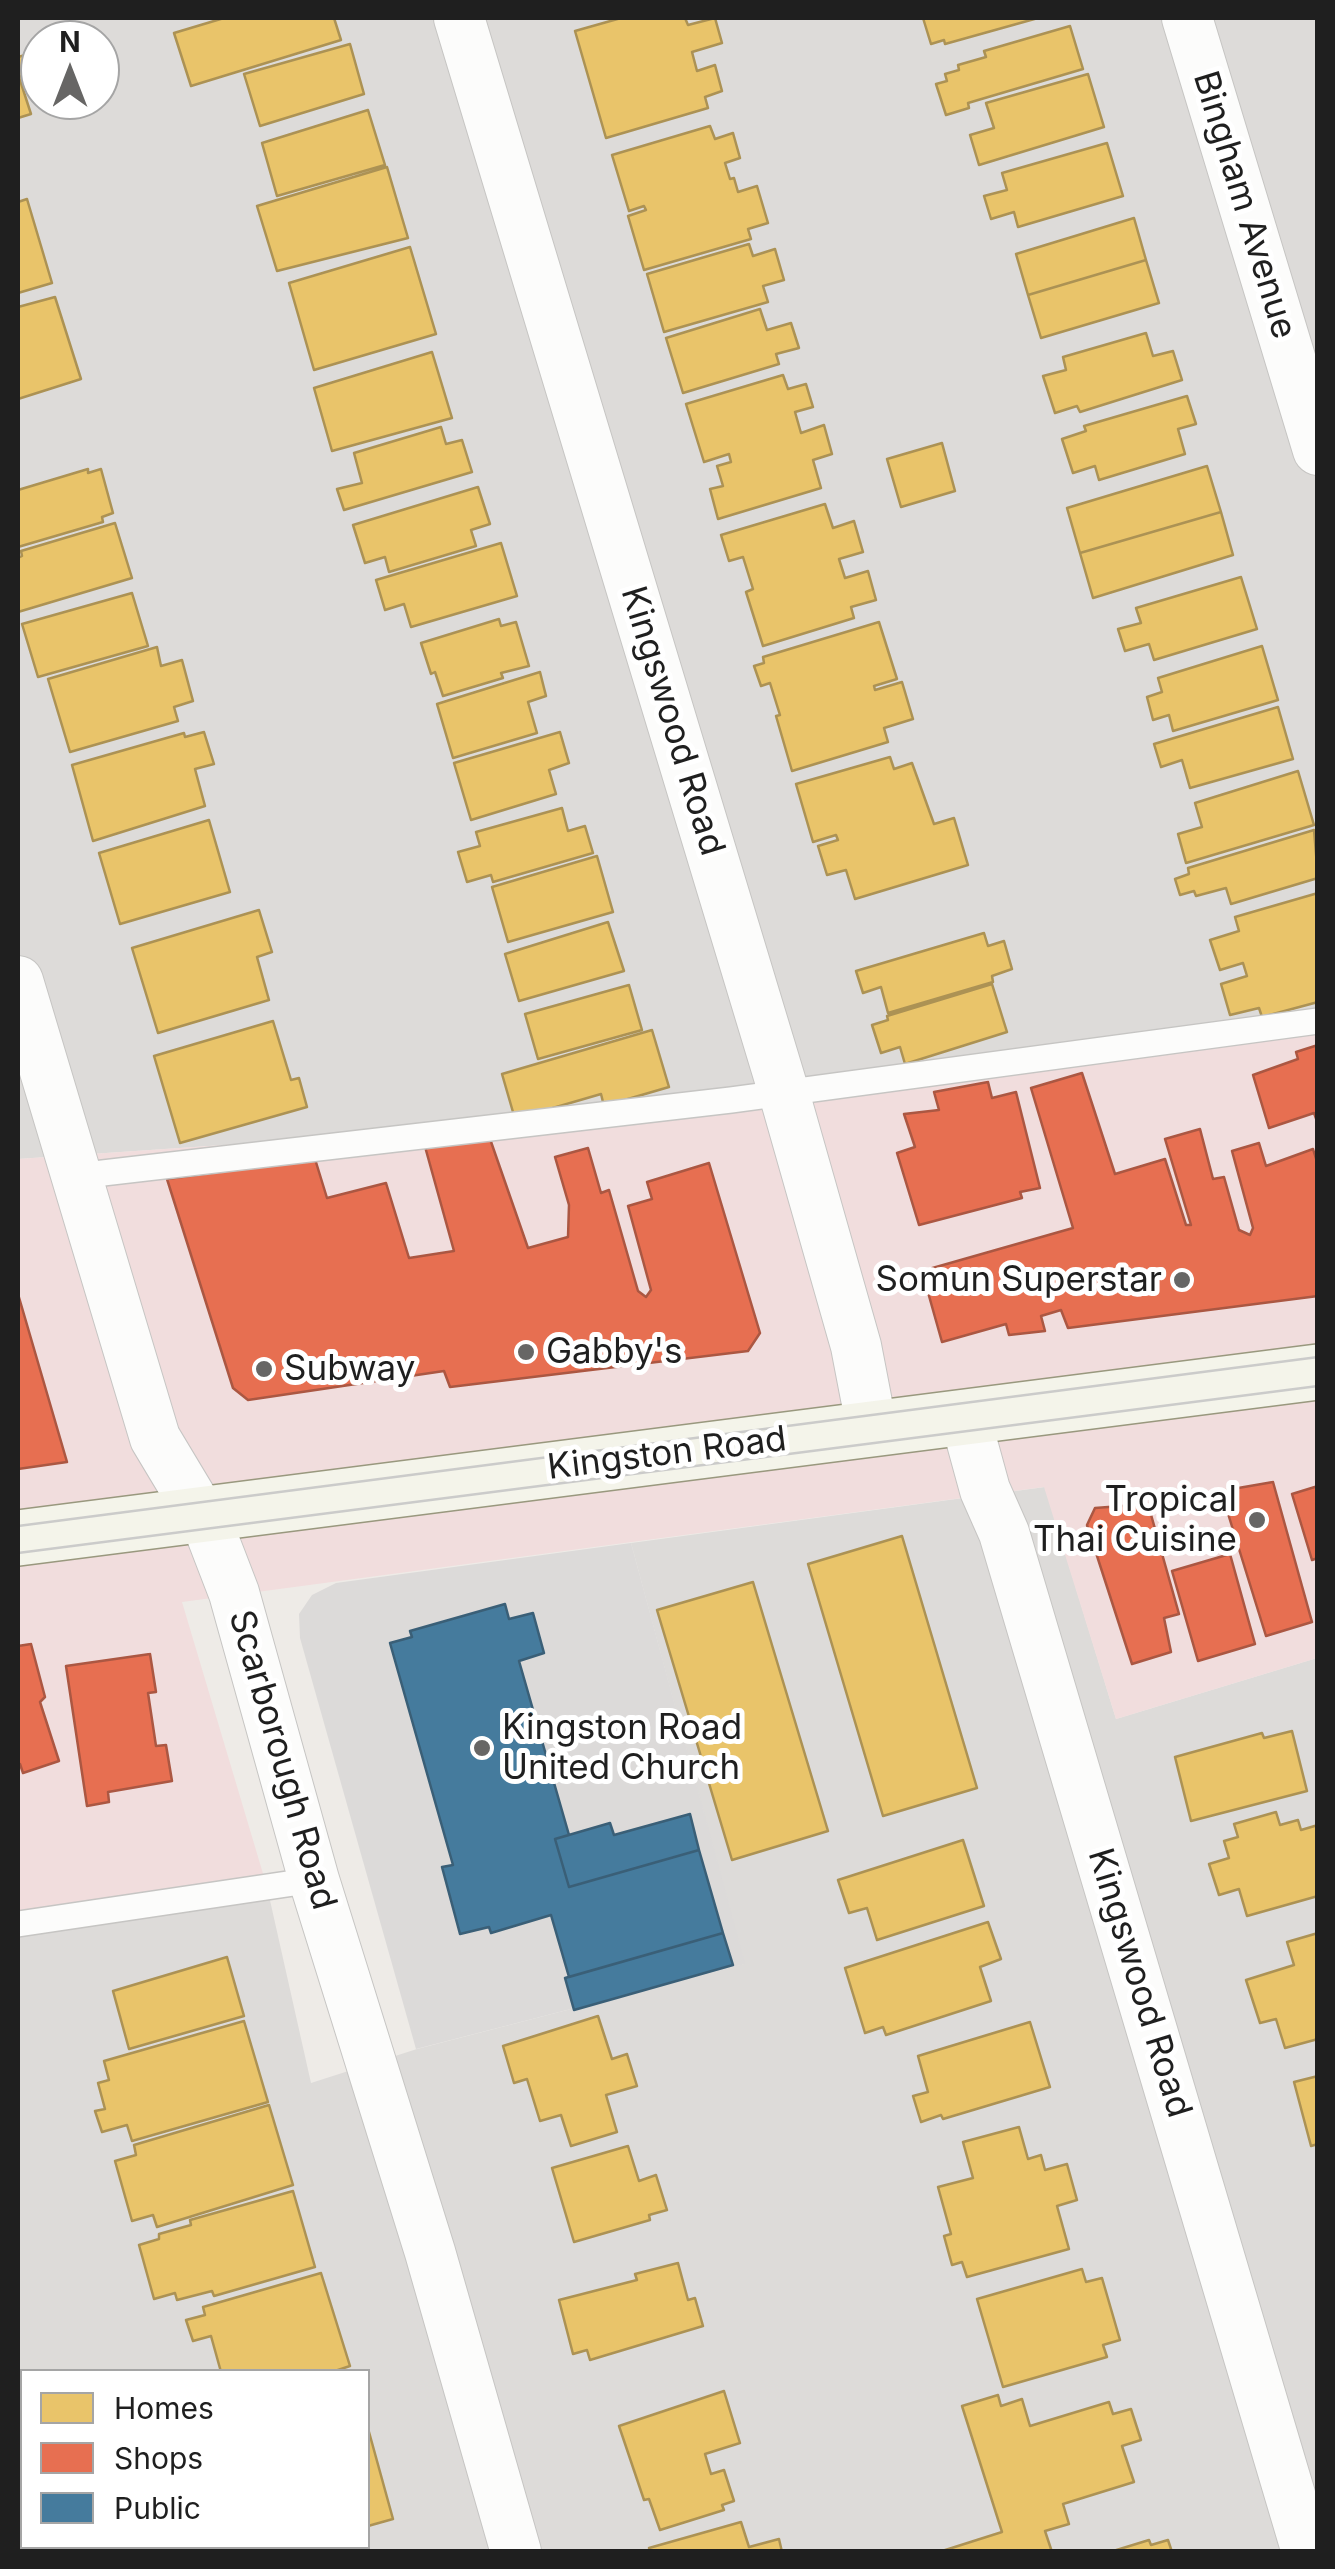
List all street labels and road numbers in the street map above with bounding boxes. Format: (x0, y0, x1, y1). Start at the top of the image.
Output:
street label: Bingham Avenue (1183, 66, 1305, 344)
street label: Kingswood Road (611, 582, 733, 860)
street label: Kingston Road (545, 1419, 789, 1489)
street label: Scarborough Road (219, 1606, 345, 1914)
street label: Kingswood Road (1078, 1844, 1200, 2122)

